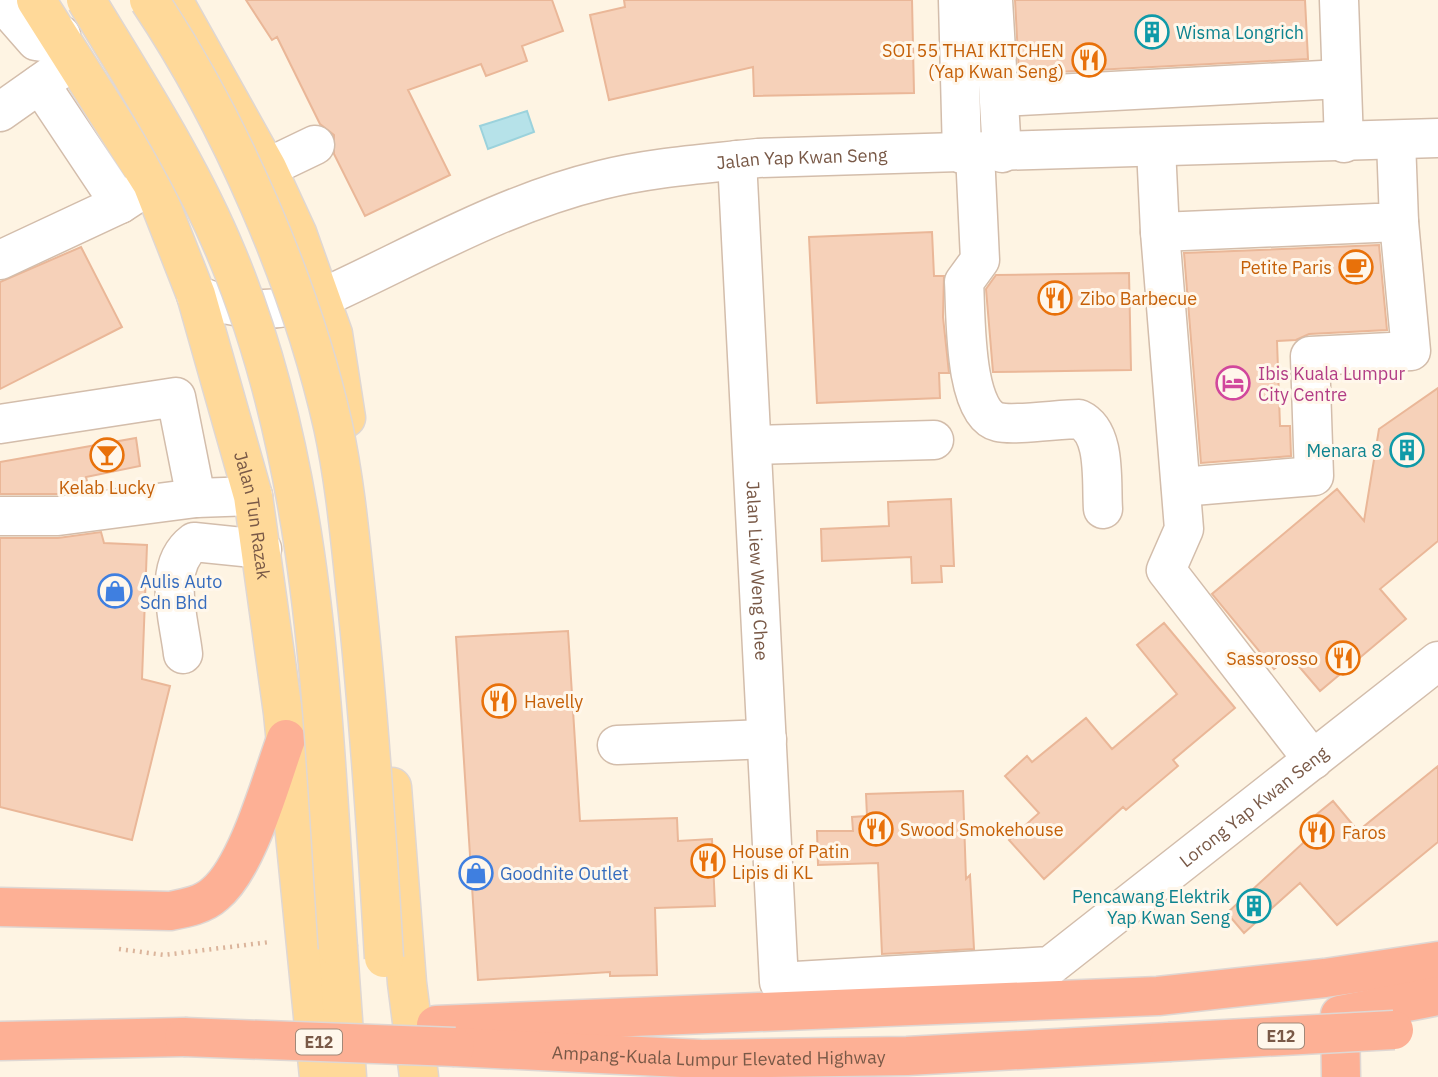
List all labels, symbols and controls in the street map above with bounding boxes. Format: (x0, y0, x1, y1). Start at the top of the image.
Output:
building icon: Wisma Longrich (1133, 13, 1171, 51)
place label: Wisma Longrich (1176, 21, 1304, 44)
place label: SOI 55 THAI KITCHEN (Yap Kwan Seng) (882, 39, 1064, 83)
restaurant icon: SOI 55 THAI KITCHEN (Yap Kwan Seng) (1070, 41, 1108, 79)
street label: Jalan Yap Kwan Seng (715, 143, 888, 174)
cafe icon: Petite Paris (1337, 248, 1375, 286)
place label: Petite Paris (1240, 256, 1332, 279)
restaurant icon: Zibo Barbecue (1036, 279, 1074, 317)
place label: Zibo Barbecue (1080, 287, 1197, 310)
place label: Ibis Kuala Lumpur City Centre (1258, 362, 1405, 406)
hotel icon: Ibis Kuala Lumpur City Centre (1214, 364, 1252, 402)
building icon: Menara 8 (1388, 431, 1426, 469)
bar icon: Kelab Lucky (88, 436, 126, 474)
place label: Menara 8 (1306, 439, 1382, 462)
street label: Jalan Tun Razak (229, 448, 276, 582)
place label: Kelab Lucky (59, 476, 155, 499)
street label: Jalan Liew Weng Chee (742, 480, 774, 661)
place label: Aulis Auto Sdn Bhd (140, 570, 222, 614)
shop icon: Aulis Auto Sdn Bhd (96, 572, 134, 610)
restaurant icon: Sassorosso (1324, 639, 1362, 677)
place label: Sassorosso (1226, 647, 1318, 670)
restaurant icon: Havelly (480, 682, 518, 720)
place label: Havelly (524, 690, 583, 713)
street label: Lorong Yap Kwan Seng (1174, 740, 1333, 872)
restaurant icon: Swood Smokehouse (857, 810, 895, 848)
restaurant icon: Faros (1298, 813, 1336, 851)
place label: Swood Smokehouse (900, 818, 1064, 841)
place label: Faros (1342, 821, 1386, 844)
place label: House of Patin Lipis di KL (732, 840, 849, 884)
restaurant icon: House of Patin Lipis di KL (689, 842, 727, 880)
shop icon: Goodnite Outlet (457, 854, 495, 892)
place label: Goodnite Outlet (500, 862, 629, 885)
place label: Pencawang Elektrik Yap Kwan Seng (1072, 885, 1231, 929)
building icon: Pencawang Elektrik Yap Kwan Seng (1235, 887, 1273, 925)
road number: E12 (1258, 1024, 1304, 1048)
road number: E12 (296, 1030, 342, 1054)
street label: Ampang-Kuala Lumpur Elevated Highway (551, 1040, 886, 1071)

